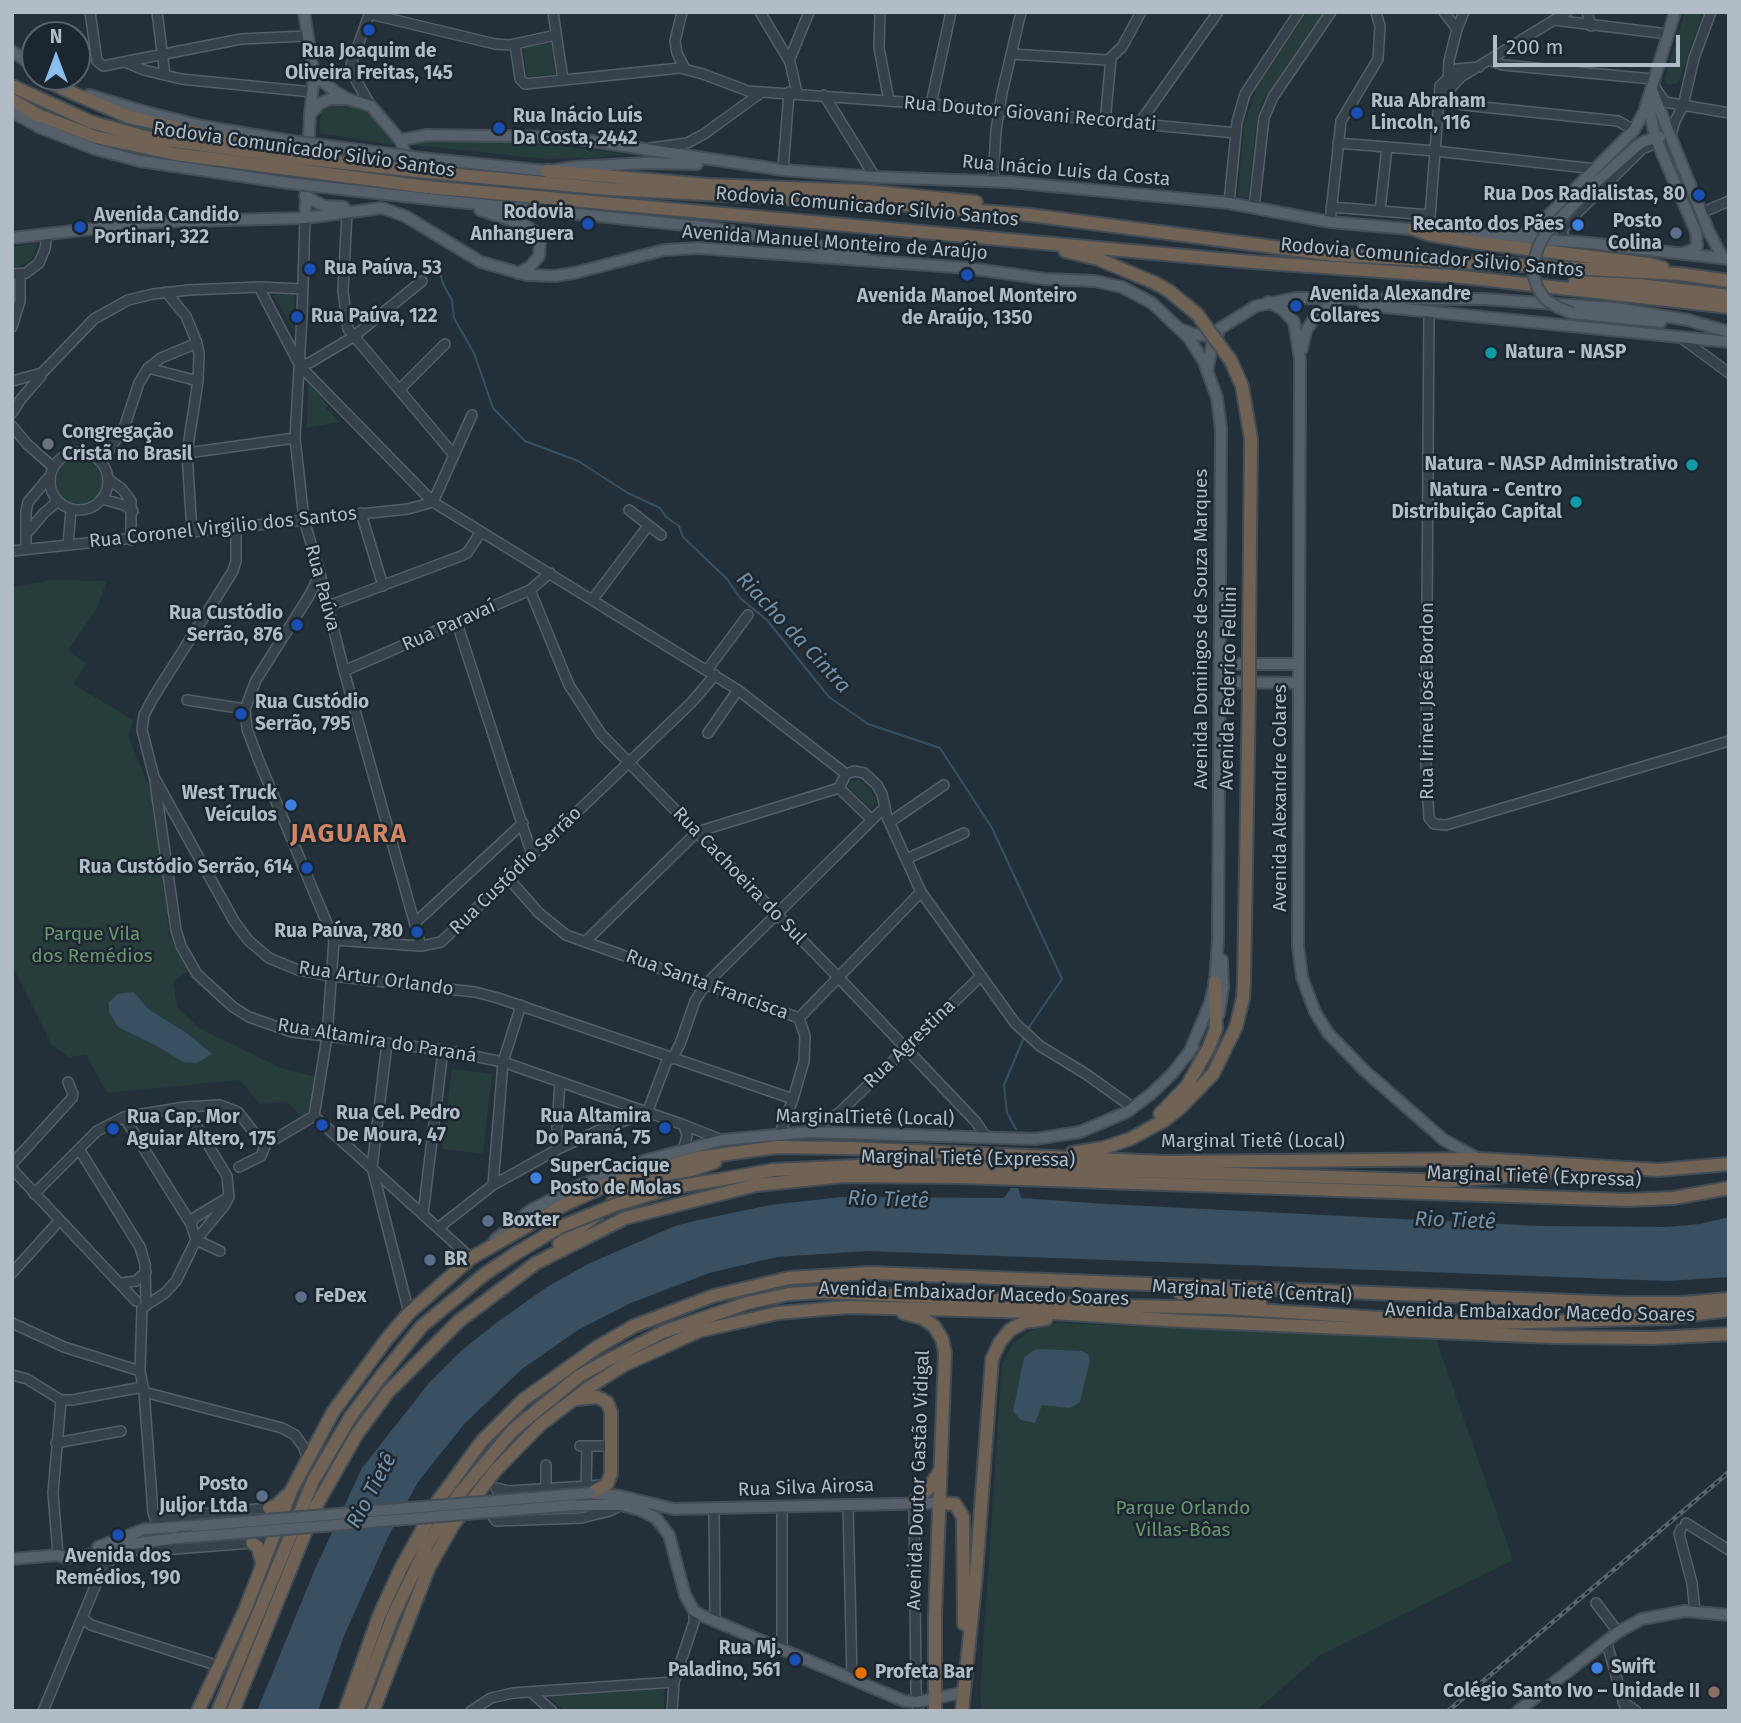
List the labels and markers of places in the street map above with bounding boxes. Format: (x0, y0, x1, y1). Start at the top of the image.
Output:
marker: Rua Joaquim de Oliveira Freitas, 145 (361, 22, 377, 38)
place label: Rua Joaquim de Oliveira Freitas, 145 (285, 41, 453, 85)
place label: Rua Abraham Lincoln, 116 (1371, 91, 1486, 135)
marker: Rua Abraham Lincoln, 116 (1349, 105, 1365, 121)
place label: Rua Inácio Luís Da Costa, 2442 (513, 106, 642, 150)
marker: Rua Inácio Luís Da Costa, 2442 (491, 120, 507, 136)
place label: Rua Dos Radialistas, 80 (1484, 184, 1685, 206)
marker: Rua Dos Radialistas, 80 (1691, 187, 1707, 203)
place label: Rodovia Anhanguera (470, 202, 574, 246)
place label: Avenida Candido Portinari, 322 (94, 205, 239, 249)
place label: Posto Colina (1608, 211, 1662, 255)
place label: Recanto dos Pães (1413, 214, 1564, 236)
marker: Rodovia Anhanguera (580, 216, 596, 232)
marker: Recanto dos Pães (1570, 217, 1586, 233)
marker: Avenida Candido Portinari, 322 (72, 219, 88, 235)
marker: Posto Colina (1668, 225, 1684, 241)
place label: Rua Paúva, 53 (324, 258, 442, 280)
marker: Rua Paúva, 53 (302, 261, 318, 277)
marker: Avenida Manoel Monteiro de Araújo, 1350 (959, 267, 975, 283)
place label: Avenida Alexandre Collares (1310, 284, 1471, 328)
place label: Avenida Manoel Monteiro de Araújo, 1350 (857, 286, 1077, 330)
marker: Avenida Alexandre Collares (1288, 298, 1304, 314)
place label: Rua Paúva, 122 (311, 306, 437, 328)
marker: Rua Paúva, 122 (289, 309, 305, 325)
place label: Natura - NASP (1505, 342, 1626, 364)
marker: Natura - NASP (1483, 345, 1499, 361)
place label: Congregação Cristã no Brasil (62, 422, 193, 466)
marker: Congregação Cristã no Brasil (40, 436, 56, 452)
place label: Natura - NASP Administrativo (1425, 454, 1678, 476)
marker: Natura - NASP Administrativo (1684, 457, 1700, 473)
place label: Natura - Centro Distribuição Capital (1391, 480, 1562, 524)
marker: Natura - Centro Distribuição Capital (1568, 494, 1584, 510)
place label: Rua Custódio Serrão, 876 (169, 603, 283, 647)
marker: Rua Custódio Serrão, 876 (289, 617, 305, 633)
place label: Rua Custódio Serrão, 795 (255, 692, 369, 736)
marker: Rua Custódio Serrão, 795 (233, 706, 249, 722)
place label: West Truck Veículos (182, 783, 277, 827)
marker: West Truck Veículos (283, 797, 299, 813)
place label: Rua Custódio Serrão, 614 (79, 857, 293, 879)
marker: Rua Custódio Serrão, 614 (299, 860, 315, 876)
place label: Rua Paúva, 780 (274, 921, 403, 943)
marker: Rua Paúva, 780 (409, 924, 425, 940)
place label: Rua Cel. Pedro De Moura, 47 (336, 1103, 460, 1147)
place label: Rua Altamira Do Paraná, 75 (536, 1106, 651, 1150)
place label: Rua Cap. Mor Aguiar Altero, 175 (127, 1107, 276, 1151)
marker: Rua Cel. Pedro De Moura, 47 (314, 1117, 330, 1133)
marker: Rua Altamira Do Paraná, 75 (657, 1120, 673, 1136)
marker: Rua Cap. Mor Aguiar Altero, 175 (105, 1121, 121, 1137)
place label: SuperCacique Posto de Molas (550, 1156, 681, 1200)
marker: SuperCacique Posto de Molas (528, 1170, 544, 1186)
place label: Boxter (502, 1210, 559, 1232)
marker: Boxter (480, 1213, 496, 1229)
place label: BR (444, 1249, 467, 1271)
marker: BR (422, 1252, 438, 1268)
place label: FeDex (315, 1286, 366, 1308)
marker: FeDex (293, 1289, 309, 1305)
place label: Posto Juljor Ltda (159, 1474, 248, 1518)
marker: Posto Juljor Ltda (254, 1488, 270, 1504)
marker: Avenida dos Remédios, 190 (110, 1527, 126, 1543)
place label: Avenida dos Remédios, 190 (55, 1546, 181, 1590)
place label: Rua Mj. Paladino, 561 (668, 1638, 781, 1682)
marker: Rua Mj. Paladino, 561 (787, 1652, 803, 1668)
place label: Swift (1611, 1657, 1656, 1679)
marker: Swift (1589, 1660, 1605, 1676)
place label: Profeta Bar (875, 1662, 973, 1684)
marker: Profeta Bar (853, 1665, 869, 1681)
place label: Colégio Santo Ivo – Unidade II (1443, 1681, 1700, 1703)
marker: Colégio Santo Ivo – Unidade II (1706, 1684, 1722, 1700)

